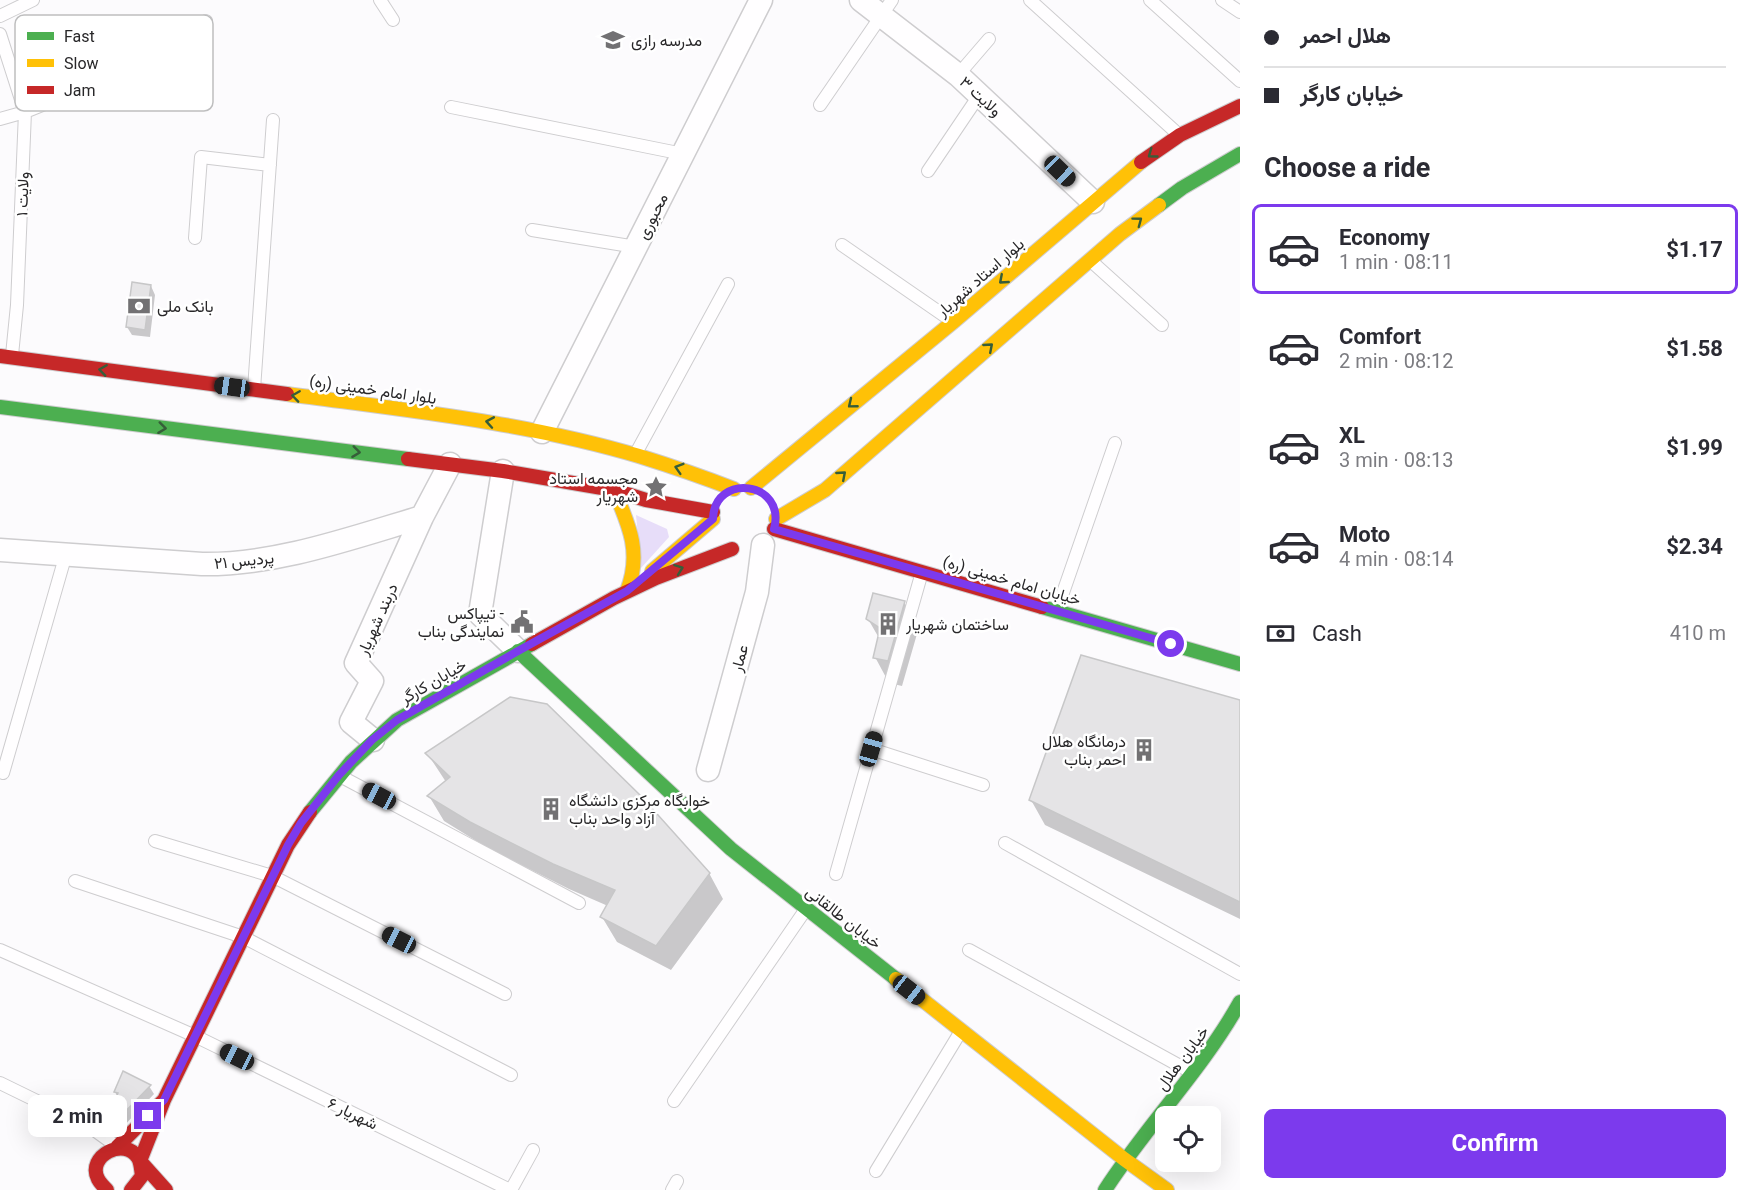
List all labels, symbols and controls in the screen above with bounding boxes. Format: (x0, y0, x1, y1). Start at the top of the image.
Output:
legend (15, 15, 213, 111)
text: هلال احمر (1300, 23, 1391, 48)
text: Fast (64, 27, 95, 46)
school or university icon: مدرسه رازی (600, 27, 626, 53)
place label: مدرسه رازی (631, 31, 702, 51)
text: Slow (64, 54, 99, 73)
street label: ولایت ۳ (955, 72, 1006, 121)
text: Jam (64, 81, 96, 100)
text: خیابان کارگر (1300, 81, 1403, 106)
one-way arrow (1148, 147, 1159, 158)
car (1041, 152, 1079, 190)
text: Choose a ride (1264, 152, 1430, 184)
street label: ولایت ۱ (12, 171, 34, 217)
street label: محبوری (633, 190, 673, 243)
one-way arrow (1131, 217, 1142, 228)
icon: car (1267, 222, 1321, 276)
text: Economy (1339, 225, 1430, 250)
street label: بلوار استاد شهریار (932, 234, 1029, 322)
text: $1.17 (1666, 237, 1723, 262)
text: 1 min · 08:11 (1339, 250, 1454, 274)
one-way arrow (999, 272, 1010, 283)
bank icon: بانک ملی (126, 293, 152, 319)
place label: بانک ملی (157, 297, 214, 317)
icon: car (1267, 321, 1321, 375)
text: Comfort (1339, 324, 1421, 349)
text: $1.58 (1666, 336, 1723, 361)
one-way arrow (982, 343, 993, 354)
text: 2 min · 08:12 (1339, 349, 1454, 373)
one-way arrow (99, 364, 108, 377)
street label: بلوار امام خمینی (ره) (308, 371, 438, 409)
car (213, 376, 251, 398)
one-way arrow (292, 390, 301, 402)
one-way arrow (848, 396, 859, 407)
one-way arrow (485, 417, 494, 429)
icon: car (1267, 420, 1321, 474)
one-way arrow (158, 421, 167, 433)
text: XL (1339, 423, 1365, 448)
text: $1.99 (1666, 435, 1723, 460)
one-way arrow (351, 445, 360, 458)
text: 3 min · 08:13 (1339, 448, 1454, 472)
one-way arrow (674, 463, 685, 475)
place label: مجسمه استاد شهریار (549, 469, 638, 507)
one-way arrow (835, 472, 846, 483)
place icon: مجسمه استاد شهریار (643, 474, 669, 500)
icon: car (1267, 519, 1321, 573)
text: Moto (1339, 522, 1390, 547)
text: $2.34 (1666, 534, 1723, 559)
text: 4 min · 08:14 (1339, 547, 1454, 571)
street label: پردیس ۲۱ (213, 548, 275, 575)
street label: خیابان امام خمینی (ره) (940, 552, 1083, 610)
one-way arrow (673, 564, 684, 576)
street label: دربند شهریار (353, 580, 403, 659)
place label: تیپاکس - نمایندگی بناب (418, 604, 505, 642)
public building icon: تیپاکس - نمایندگی بناب (509, 609, 535, 635)
building icon: ساختمان شهریار (875, 611, 901, 637)
place label: ساختمان شهریار (905, 615, 1009, 635)
icon: cash (1264, 617, 1297, 650)
text: Cash (1312, 621, 1362, 646)
text: 410 m (1670, 621, 1726, 645)
route start (1157, 630, 1184, 657)
street label: عمار (727, 643, 753, 675)
street label: خیابان کارگر (396, 655, 470, 709)
car (857, 729, 885, 769)
place label: درمانگاه هلال احمر بناب (1042, 732, 1126, 770)
building icon: درمانگاه هلال احمر بناب (1131, 737, 1157, 763)
car (359, 780, 399, 812)
place label: خوابگاه مرکزی دانشگاه آزاد واحد بناب (569, 791, 710, 829)
building icon: خوابگاه مرکزی دانشگاه آزاد واحد بناب (538, 796, 564, 822)
street label: خیابان طالقانی (801, 882, 886, 954)
car (379, 924, 419, 956)
car (889, 972, 929, 1008)
street label: خیابان هلال (1152, 1022, 1213, 1094)
car (217, 1041, 257, 1073)
street label: شهریار ۶ (324, 1093, 381, 1135)
callout: 2 min (28, 1095, 127, 1137)
route end (134, 1102, 161, 1129)
text: 2 min (52, 1104, 103, 1128)
map controls (1155, 1106, 1221, 1172)
button: locate (1155, 1106, 1221, 1172)
button: Confirm (1264, 1109, 1726, 1178)

